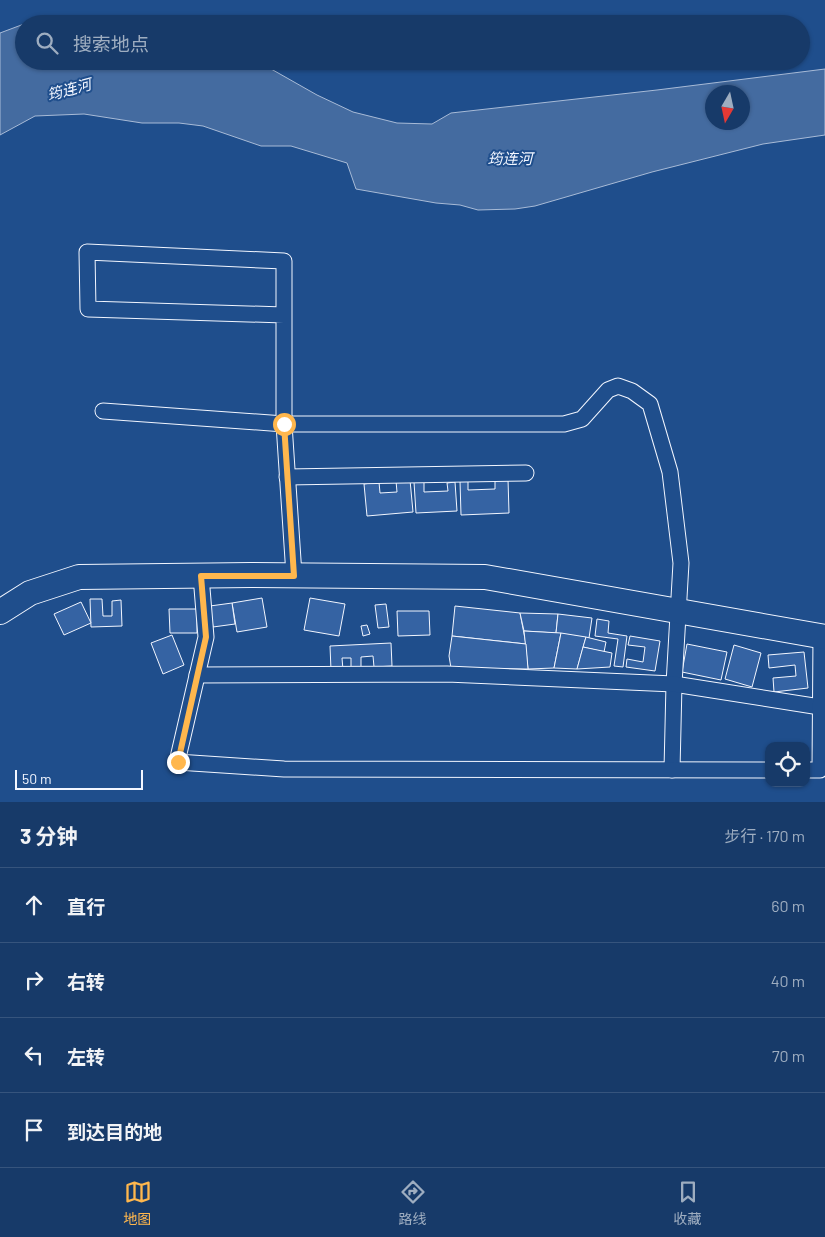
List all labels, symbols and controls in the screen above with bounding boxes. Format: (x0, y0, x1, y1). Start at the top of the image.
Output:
search box (15, 15, 810, 70)
icon: search (33, 29, 61, 57)
text: 搜索地点 (73, 32, 149, 55)
water label: 筠连河 (45, 74, 96, 104)
north arrow (705, 85, 750, 130)
water label: 筠连河 (487, 149, 535, 167)
route start (273, 413, 296, 436)
map controls (765, 742, 810, 787)
button: locate (765, 742, 810, 787)
route end (167, 751, 190, 774)
scale bar (15, 767, 142, 790)
text: 50 m (22, 770, 51, 787)
text: 3 分钟 (20, 823, 78, 848)
text: 步行 · 170 m (725, 826, 805, 845)
icon: ahead (20, 891, 48, 919)
text: 直行 (67, 895, 105, 918)
text: 60 m (771, 896, 805, 915)
icon: right (20, 966, 48, 994)
text: 右转 (67, 970, 105, 993)
text: 40 m (771, 971, 805, 990)
icon: left (20, 1041, 48, 1069)
text: 左转 (67, 1045, 105, 1068)
text: 70 m (772, 1046, 805, 1065)
icon: arrive (20, 1116, 48, 1144)
text: 到达目的地 (67, 1120, 162, 1143)
tab: 地图 (124, 1178, 152, 1228)
tab: 路线 (399, 1178, 427, 1228)
tab: 收藏 (674, 1178, 702, 1228)

